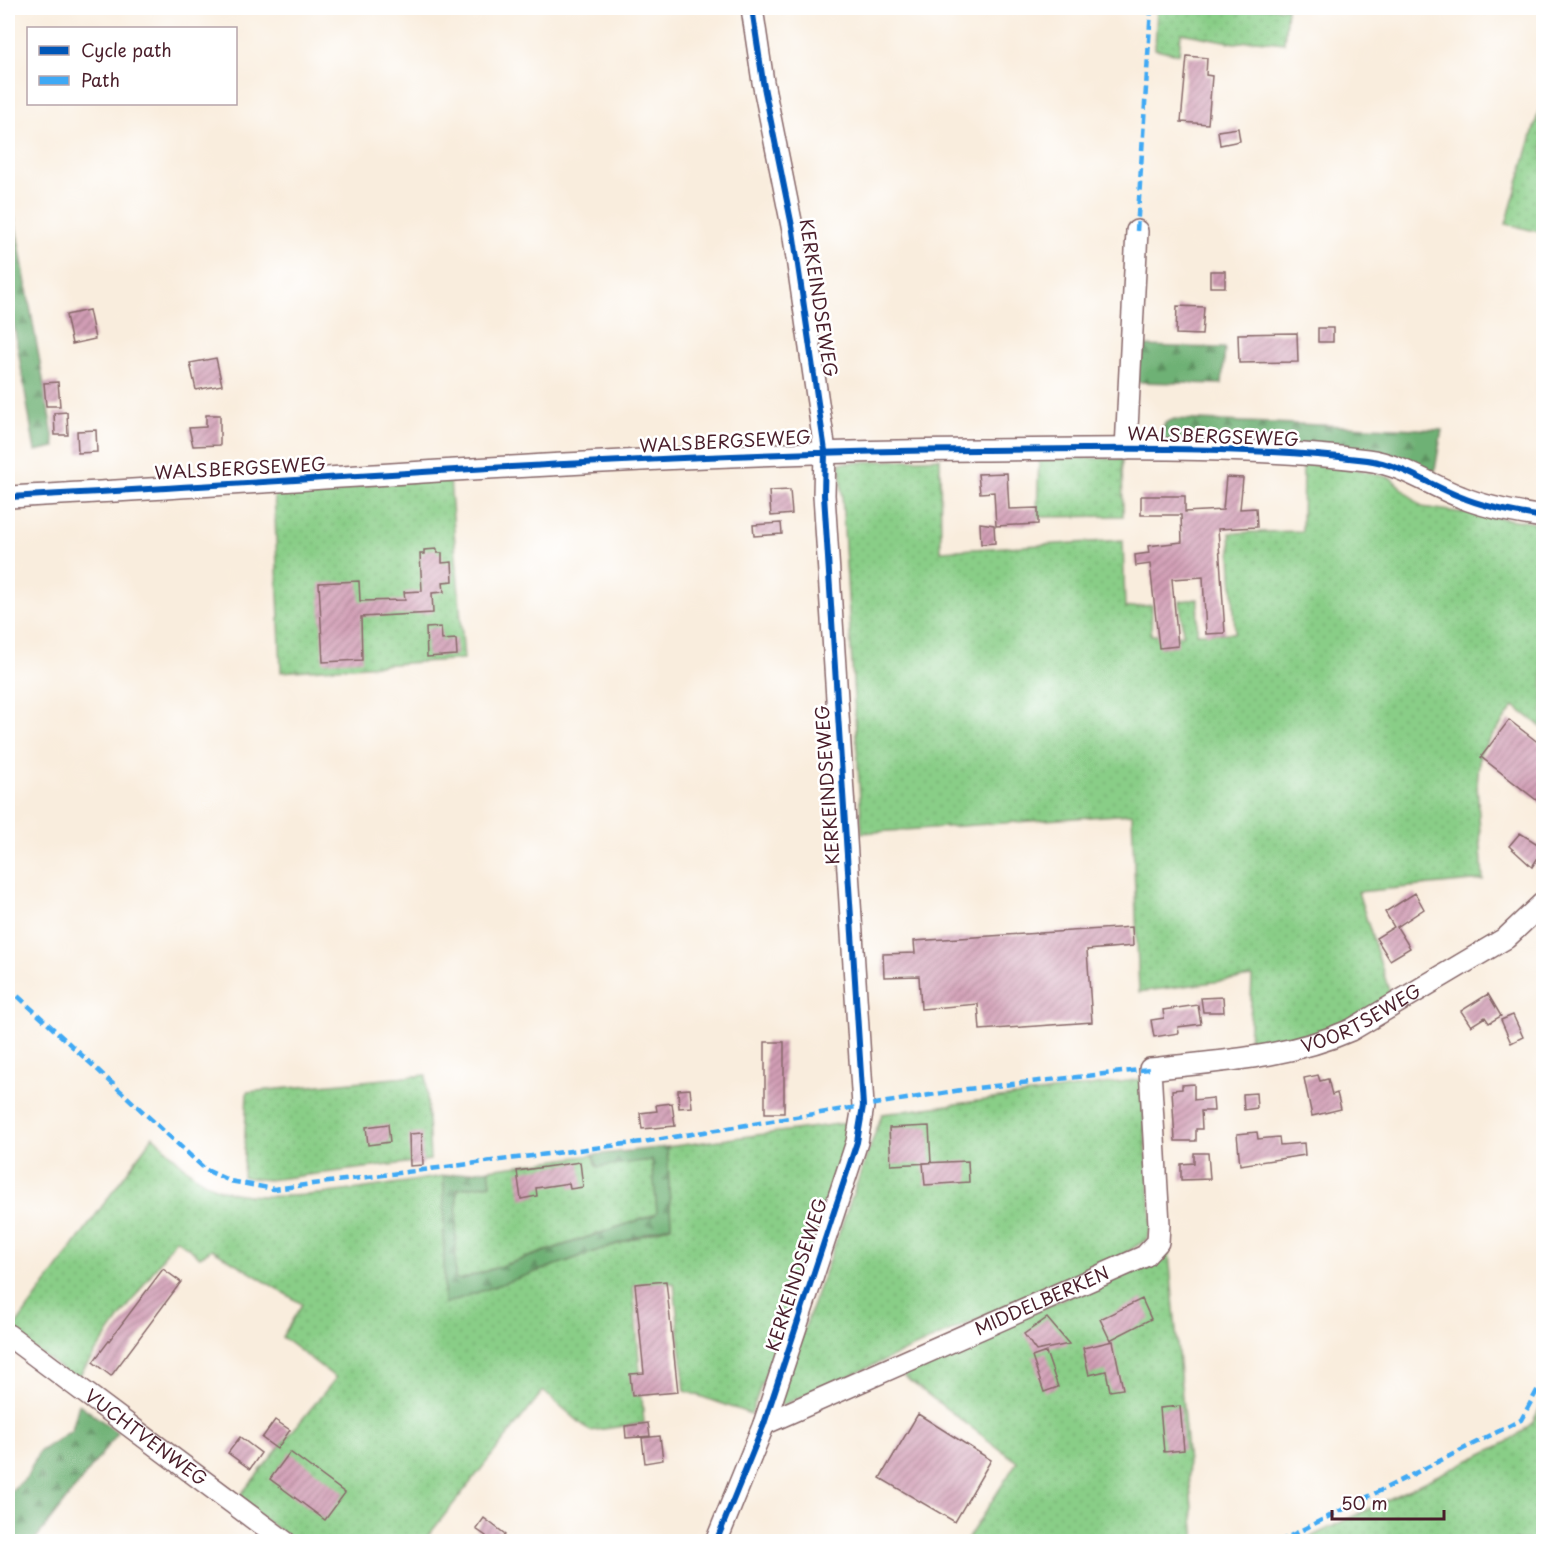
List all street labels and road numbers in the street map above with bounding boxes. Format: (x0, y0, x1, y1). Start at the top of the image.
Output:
street label: KERKEINDSEWEG (794, 217, 845, 379)
street label: WALSBERGSEWEG (1127, 419, 1299, 452)
street label: WALSBERGSEWEG (639, 423, 811, 458)
street label: WALSBERGSEWEG (154, 450, 326, 485)
street label: KERKEINDSEWEG (807, 704, 846, 866)
street label: VOORTSEWEG (1298, 976, 1426, 1059)
street label: KERKEINDSEWEG (758, 1194, 833, 1355)
street label: MIDDELBERKEN (970, 1258, 1113, 1341)
street label: VUCHTVENWEG (80, 1382, 214, 1492)

